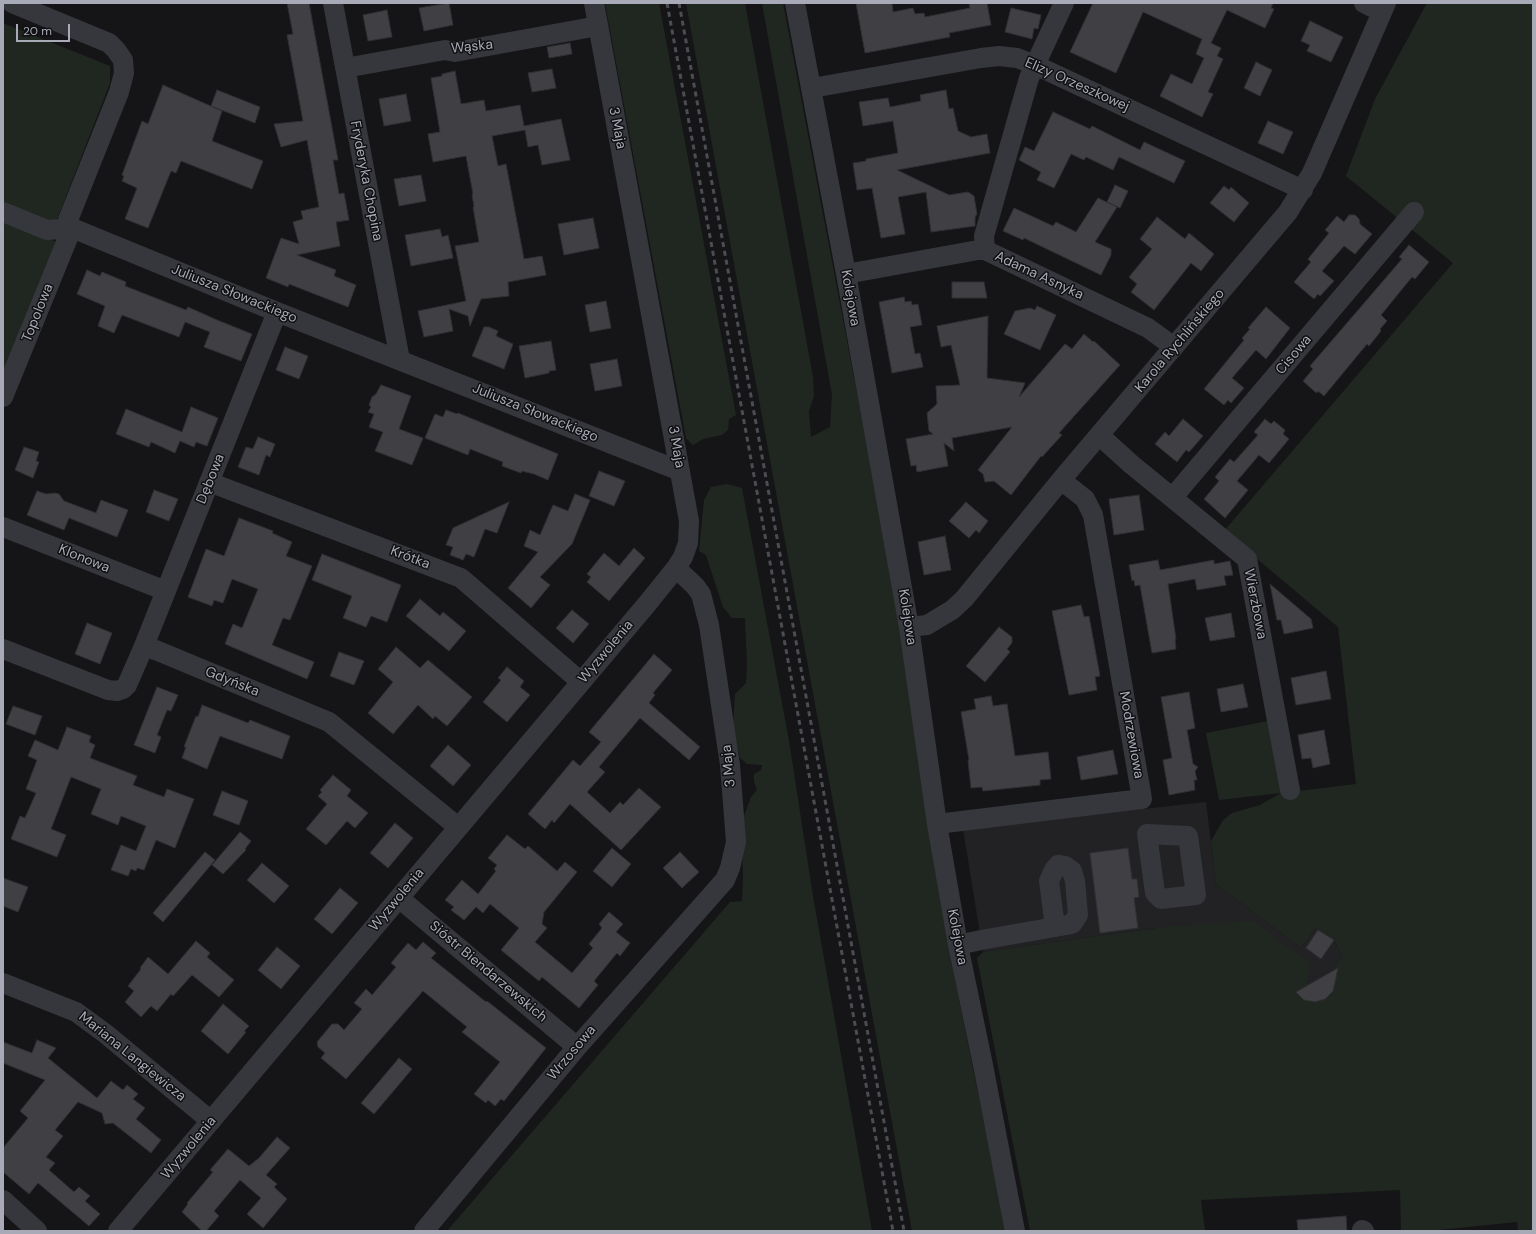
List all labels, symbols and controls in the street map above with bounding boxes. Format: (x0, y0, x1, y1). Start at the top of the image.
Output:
scale bar (18, 16, 72, 42)
text: 20 m (23, 23, 52, 39)
street label: Wąska (450, 36, 494, 58)
street label: Elizy Orzeszkowej (1022, 54, 1132, 116)
street label: 3 Maja (605, 106, 629, 150)
street label: Fryderyka Chopina (346, 120, 386, 242)
street label: Adama Asnyka (992, 248, 1086, 304)
street label: Juliusza Słowackiego (169, 261, 299, 327)
street label: Kolejowa (837, 269, 863, 327)
street label: Topolowa (19, 281, 57, 345)
street label: Karola Rychlińskiego (1132, 286, 1228, 396)
street label: Cisowa (1273, 332, 1315, 378)
street label: Juliusza Słowackiego (470, 380, 600, 446)
street label: 3 Maja (664, 425, 688, 469)
street label: Dębowa (193, 452, 229, 506)
street label: Klonowa (56, 541, 112, 577)
street label: Krótka (388, 543, 432, 573)
street label: Wierzbowa (1240, 567, 1270, 641)
street label: Kolejowa (894, 588, 920, 646)
street label: Wyzwolenia (575, 617, 637, 687)
street label: Gdyńska (202, 664, 262, 700)
street label: Modrzewiowa (1115, 690, 1147, 780)
street label: 3 Maja (718, 744, 740, 788)
street label: Wyzwolenia (366, 865, 428, 935)
street label: Kolejowa (943, 908, 971, 966)
street label: Sióstr Biendarzewskich (426, 918, 550, 1026)
street label: Mariana Langiewicza (75, 1009, 189, 1105)
street label: Wrzosowa (544, 1022, 600, 1084)
street label: Wyzwolenia (158, 1113, 220, 1183)

